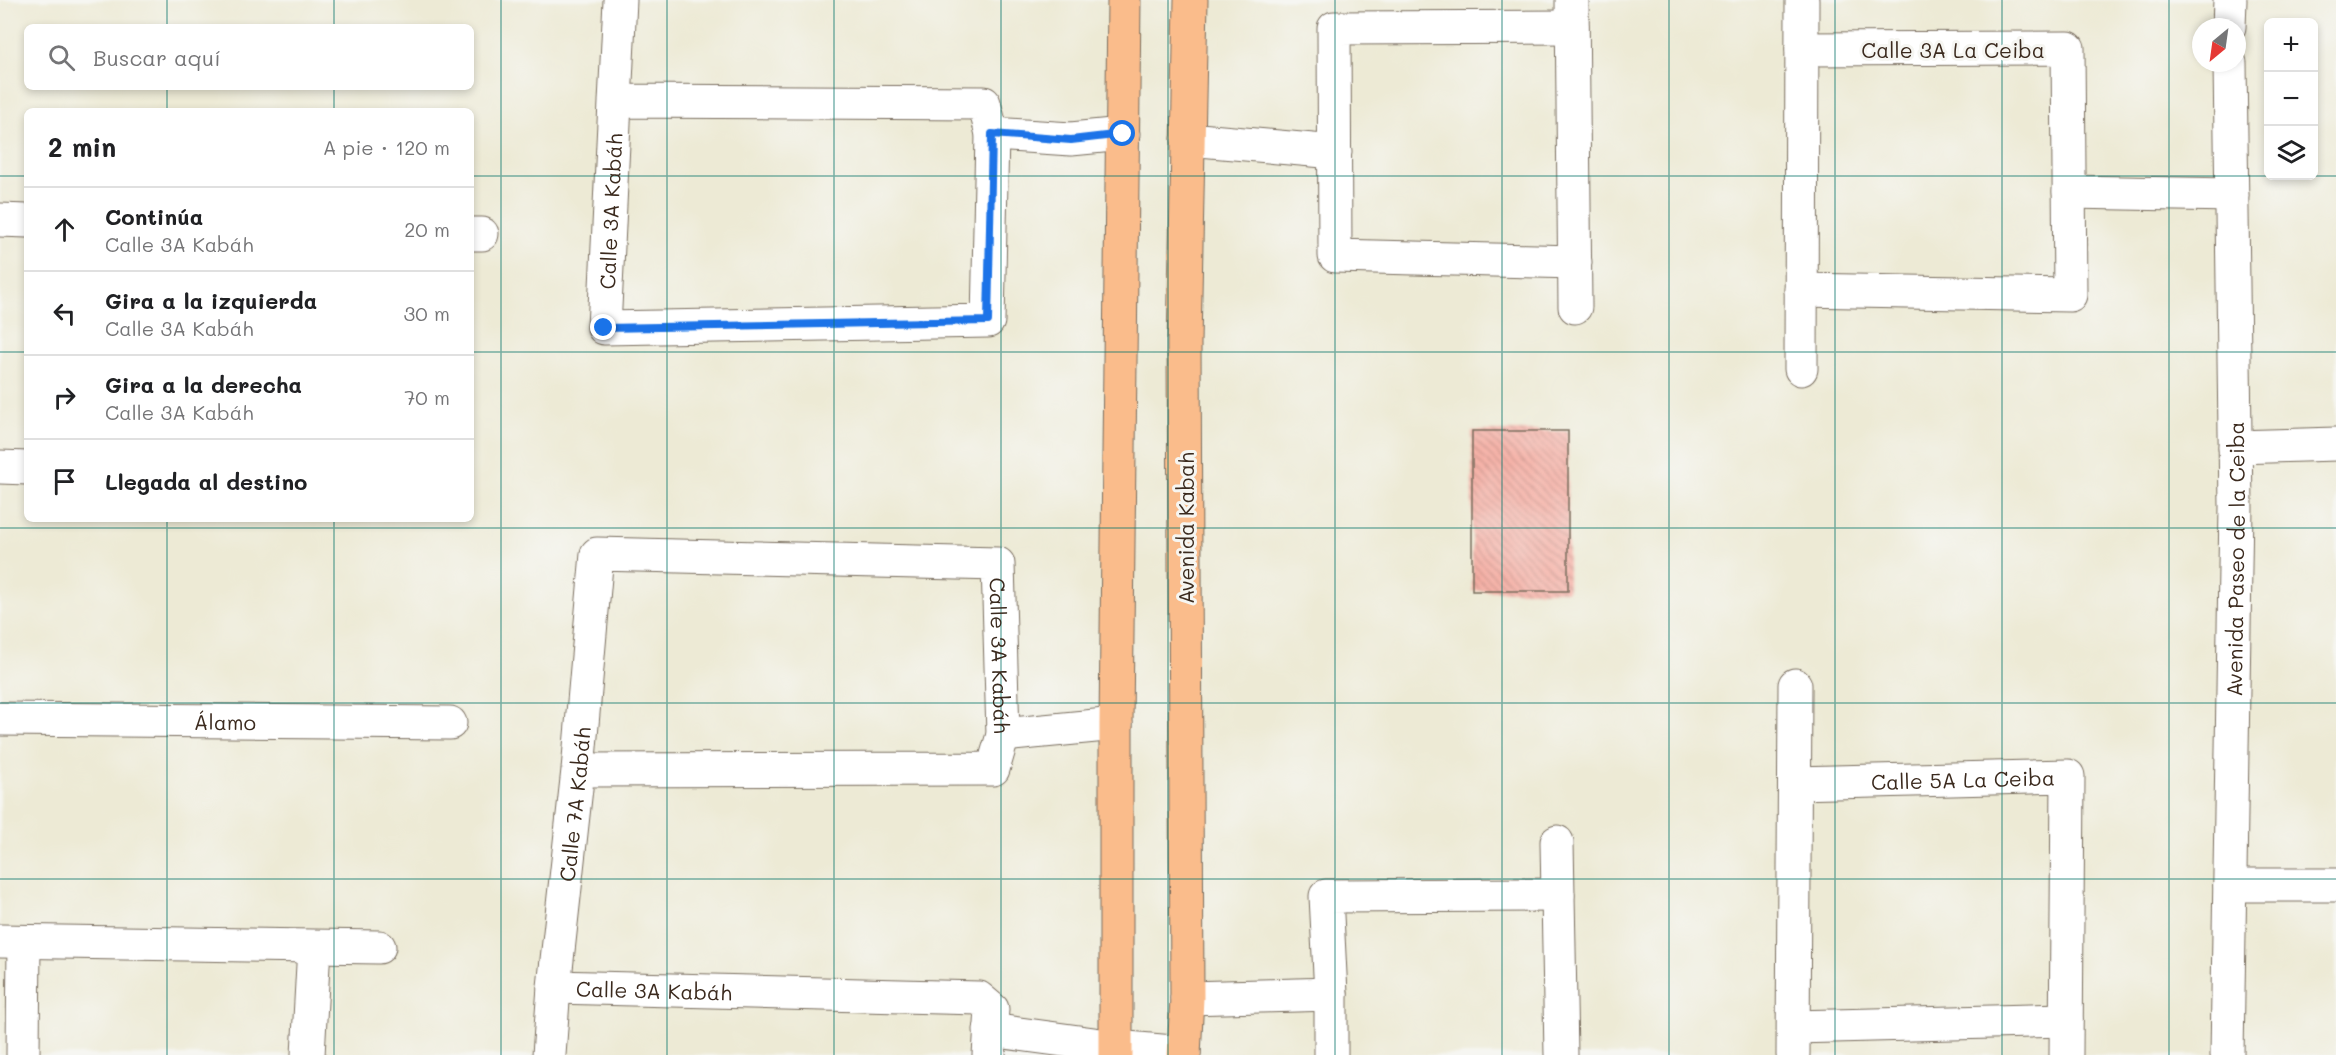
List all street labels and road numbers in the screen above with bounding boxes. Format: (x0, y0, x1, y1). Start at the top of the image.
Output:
street label: Calle 3A La Ceiba (1861, 36, 2045, 63)
street label: Calle 3A Kabáh (592, 133, 627, 290)
street label: Avenida Paseo de la Ceiba (2219, 421, 2250, 697)
street label: Avenida Kabah (1172, 452, 1199, 604)
street label: Calle 3A Kabáh (985, 577, 1016, 734)
street label: Álamo (194, 707, 256, 735)
street label: Calle 7A Kabáh (552, 726, 595, 883)
street label: Calle 5A La Ceiba (1871, 763, 2055, 795)
street label: Calle 3A Kabáh (576, 974, 732, 1005)

